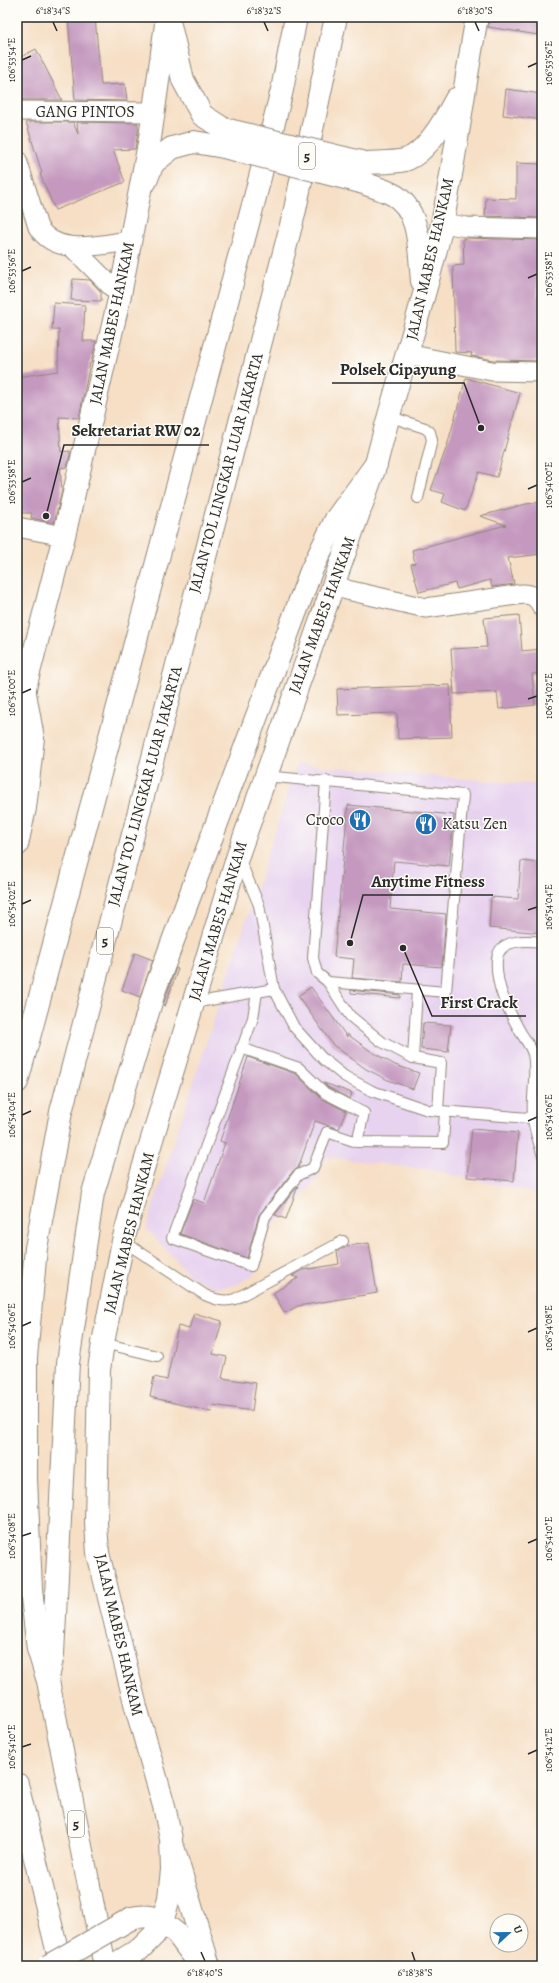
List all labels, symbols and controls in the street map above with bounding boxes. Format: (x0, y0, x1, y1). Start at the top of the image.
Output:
text: 6°18'34"S (36, 4, 70, 17)
text: 6°18'32"S (247, 4, 281, 17)
text: 6°18'30"S (457, 4, 493, 17)
text: 106°53'54"E (5, 38, 18, 82)
text: 106°53'56"E (542, 41, 555, 85)
street label: GANG PINTOS (35, 101, 135, 123)
road number: 5 (299, 143, 315, 169)
street label: JALAN MABES HANKAM (401, 176, 459, 342)
street label: JALAN MABES HANKAM (84, 240, 140, 406)
text: 106°53'56"E (5, 249, 18, 293)
text: 106°53'58"E (542, 252, 555, 296)
street label: JALAN TOL LINGKAR LUAR JAKARTA (183, 350, 269, 596)
callout: Polsek Cipayung (332, 354, 464, 383)
text: Polsek Cipayung (340, 358, 457, 381)
callout: Sekretariat RW 02 (64, 416, 209, 445)
text: Sekretariat RW 02 (71, 419, 201, 442)
text: 106°53'58"E (5, 460, 18, 504)
text: 106°54'00"E (542, 462, 555, 508)
street label: JALAN MABES HANKAM (283, 533, 361, 697)
street label: JALAN TOL LINGKAR LUAR JAKARTA (102, 663, 188, 909)
text: 106°54'00"E (5, 670, 18, 716)
text: 106°54'02"E (542, 673, 555, 719)
restaurant icon: Croco (347, 807, 373, 833)
place label: Croco (306, 809, 344, 831)
restaurant icon: Katsu Zen (413, 811, 439, 837)
place label: Katsu Zen (442, 813, 508, 835)
street label: JALAN MABES HANKAM (183, 838, 253, 1004)
callout: Anytime Fitness (363, 866, 493, 895)
text: Anytime Fitness (370, 870, 485, 893)
text: 106°54'02"E (5, 881, 18, 927)
text: 106°54'04"E (542, 884, 555, 930)
road number: 5 (97, 928, 113, 954)
callout: First Crack (432, 987, 526, 1016)
text: First Crack (440, 991, 518, 1014)
text: 106°54'04"E (5, 1092, 18, 1138)
text: 106°54'06"E (542, 1094, 555, 1140)
street label: JALAN MABES HANKAM (98, 1150, 160, 1316)
text: 106°54'06"E (5, 1303, 18, 1349)
text: 106°54'08"E (542, 1305, 555, 1351)
text: 106°54'08"E (5, 1513, 18, 1559)
text: 106°54'10"E (542, 1517, 555, 1561)
street label: JALAN MABES HANKAM (90, 1552, 148, 1718)
text: 106°54'10"E (5, 1725, 18, 1769)
text: 106°54'12"E (542, 1728, 555, 1772)
road number: 5 (68, 1811, 84, 1837)
north arrow (489, 1913, 529, 1953)
text: U (509, 1923, 526, 1936)
text: 6°18'40"S (187, 1966, 223, 1979)
text: 6°18'38"S (398, 1966, 432, 1979)

